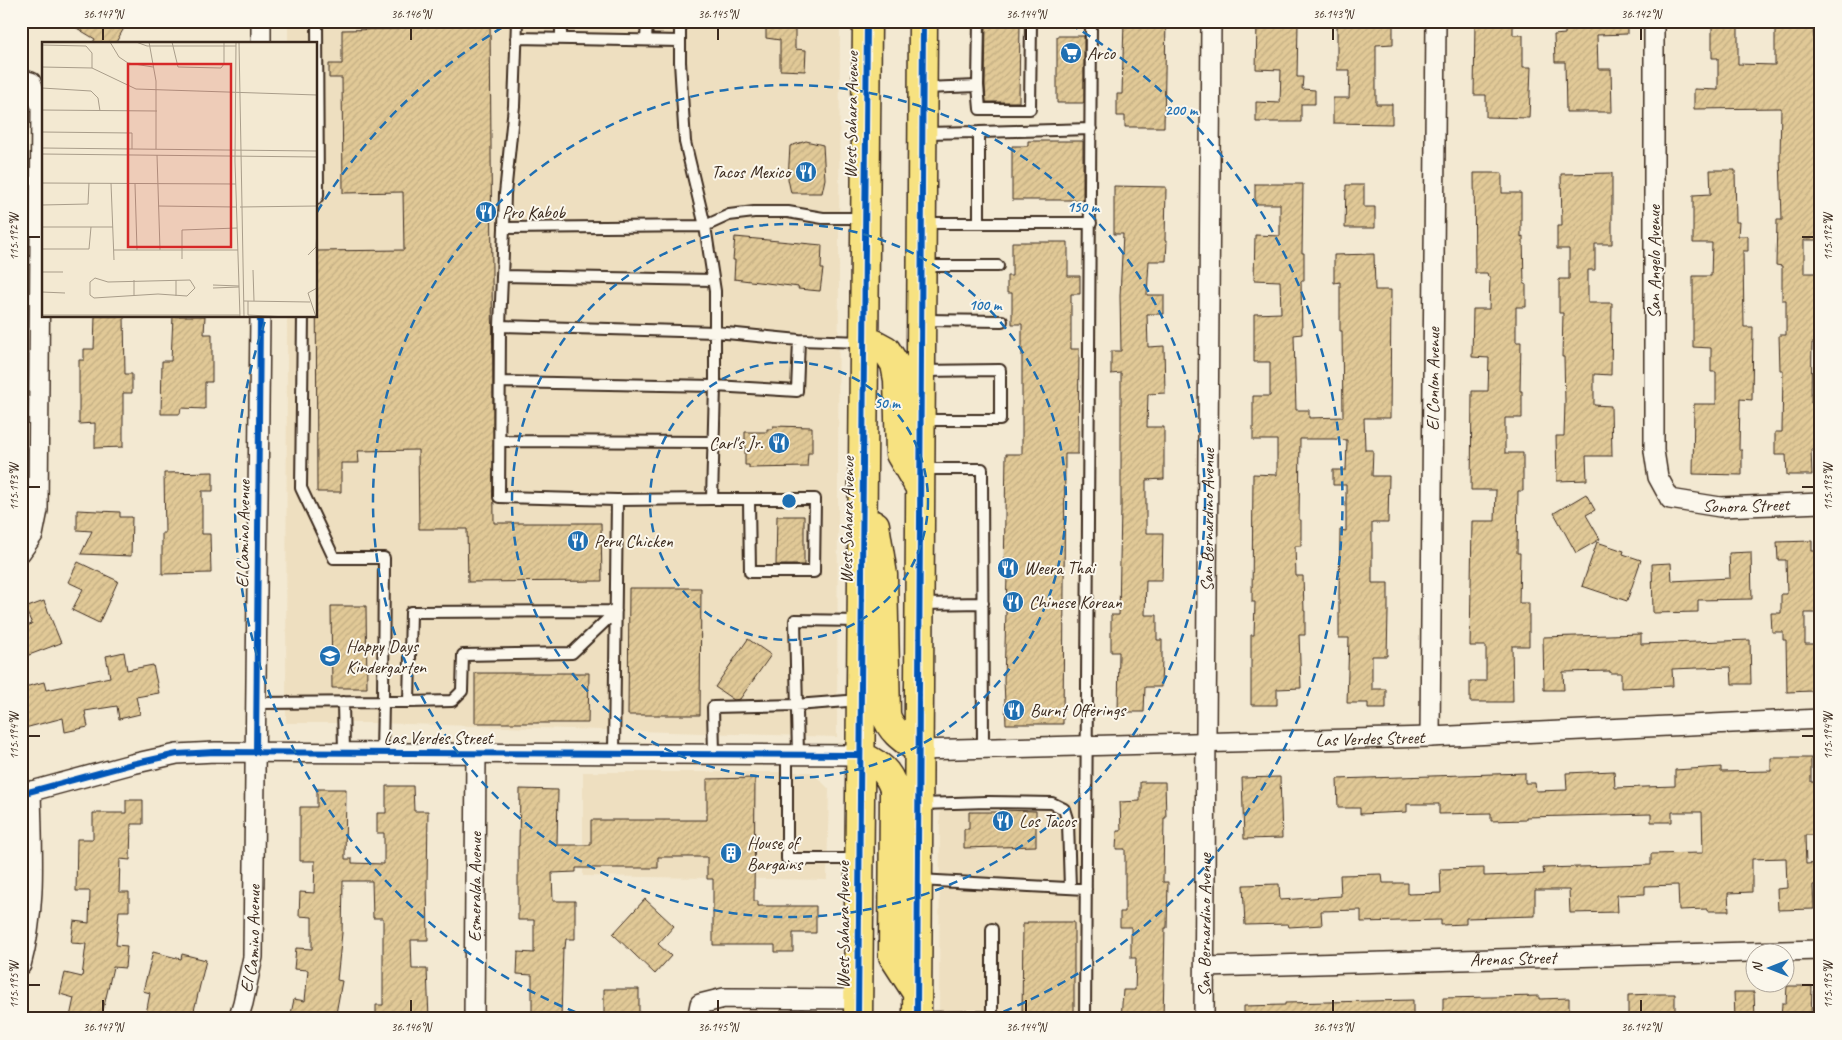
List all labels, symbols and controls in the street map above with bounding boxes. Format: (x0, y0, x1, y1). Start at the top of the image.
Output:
text: 36.147°N (83, 6, 125, 22)
text: 36.146°N (391, 6, 433, 22)
text: 36.145°N (698, 6, 740, 22)
text: 36.144°N (1006, 6, 1048, 22)
text: 36.143°N (1313, 6, 1355, 22)
text: 36.142°N (1621, 6, 1663, 22)
supermarket icon: Arco (1059, 41, 1083, 65)
inset map (42, 42, 318, 318)
place label: Arco (1087, 42, 1117, 64)
street label: West Sahara Avenue (839, 50, 863, 179)
text: 200 m (1165, 101, 1199, 120)
restaurant icon: Tacos Mexico (794, 160, 818, 184)
place label: Tacos Mexico (711, 161, 792, 183)
text: 150 m (1067, 198, 1101, 217)
restaurant icon: Pro Kabob (474, 200, 498, 224)
place label: Pro Kabob (502, 201, 566, 223)
street label: San Angelo Avenue (1643, 204, 1665, 319)
text: 115.192°W (6, 211, 22, 260)
text: 115.192°W (1820, 211, 1836, 260)
text: 100 m (969, 296, 1003, 315)
street label: El Conlon Avenue (1422, 326, 1444, 431)
text: 50 m (874, 394, 901, 413)
restaurant icon: Carl's Jr. (767, 431, 791, 455)
place label: Carl's Jr. (709, 432, 763, 454)
street label: San Bernardino Avenue (1196, 447, 1219, 592)
street label: West Sahara Avenue (835, 455, 859, 584)
text: 115.193°W (6, 461, 22, 510)
text: 115.193°W (1820, 461, 1836, 510)
street label: El Camino Avenue (231, 479, 255, 588)
centre of rings (780, 492, 798, 510)
street label: Sonora Street (1701, 493, 1792, 518)
restaurant icon: Peru Chicken (566, 529, 590, 553)
place label: Peru Chicken (594, 530, 674, 552)
restaurant icon: Weera Thai (996, 556, 1020, 580)
place label: Weera Thai (1024, 557, 1097, 579)
restaurant icon: Chinese Korean (1001, 590, 1025, 614)
place label: Chinese Korean (1029, 591, 1123, 613)
place label: Happy Days Kindergarten (346, 635, 427, 678)
school or university icon: Happy Days Kindergarten (318, 644, 342, 668)
restaurant icon: Burnt Offerings (1002, 698, 1026, 722)
place label: Burnt Offerings (1030, 699, 1127, 721)
text: 115.194°W (6, 710, 22, 759)
text: 115.194°W (1820, 710, 1836, 759)
street label: Las Verdes Street (1315, 726, 1427, 751)
street label: Las Verdes Street (384, 727, 494, 749)
restaurant icon: Los Tacos (991, 809, 1015, 833)
place label: Los Tacos (1019, 810, 1078, 832)
street label: Esmeralda Avenue (464, 831, 486, 942)
place label: House of Bargains (747, 832, 804, 875)
building icon: House of Bargains (719, 841, 743, 865)
street label: San Bernardino Avenue (1193, 852, 1216, 997)
street label: West Sahara Avenue (832, 860, 854, 989)
street label: El Camino Avenue (235, 884, 265, 994)
north arrow (1744, 942, 1794, 992)
street label: Arenas Street (1469, 946, 1559, 971)
text: 115.195°W (6, 959, 22, 1008)
text: 115.195°W (1820, 959, 1836, 1008)
text: N (1749, 961, 1766, 972)
text: 36.147°N (83, 1019, 125, 1035)
text: 36.146°N (391, 1019, 433, 1035)
text: 36.145°N (698, 1019, 740, 1035)
text: 36.144°N (1006, 1019, 1048, 1035)
text: 36.143°N (1313, 1019, 1355, 1035)
text: 36.142°N (1621, 1019, 1663, 1035)

